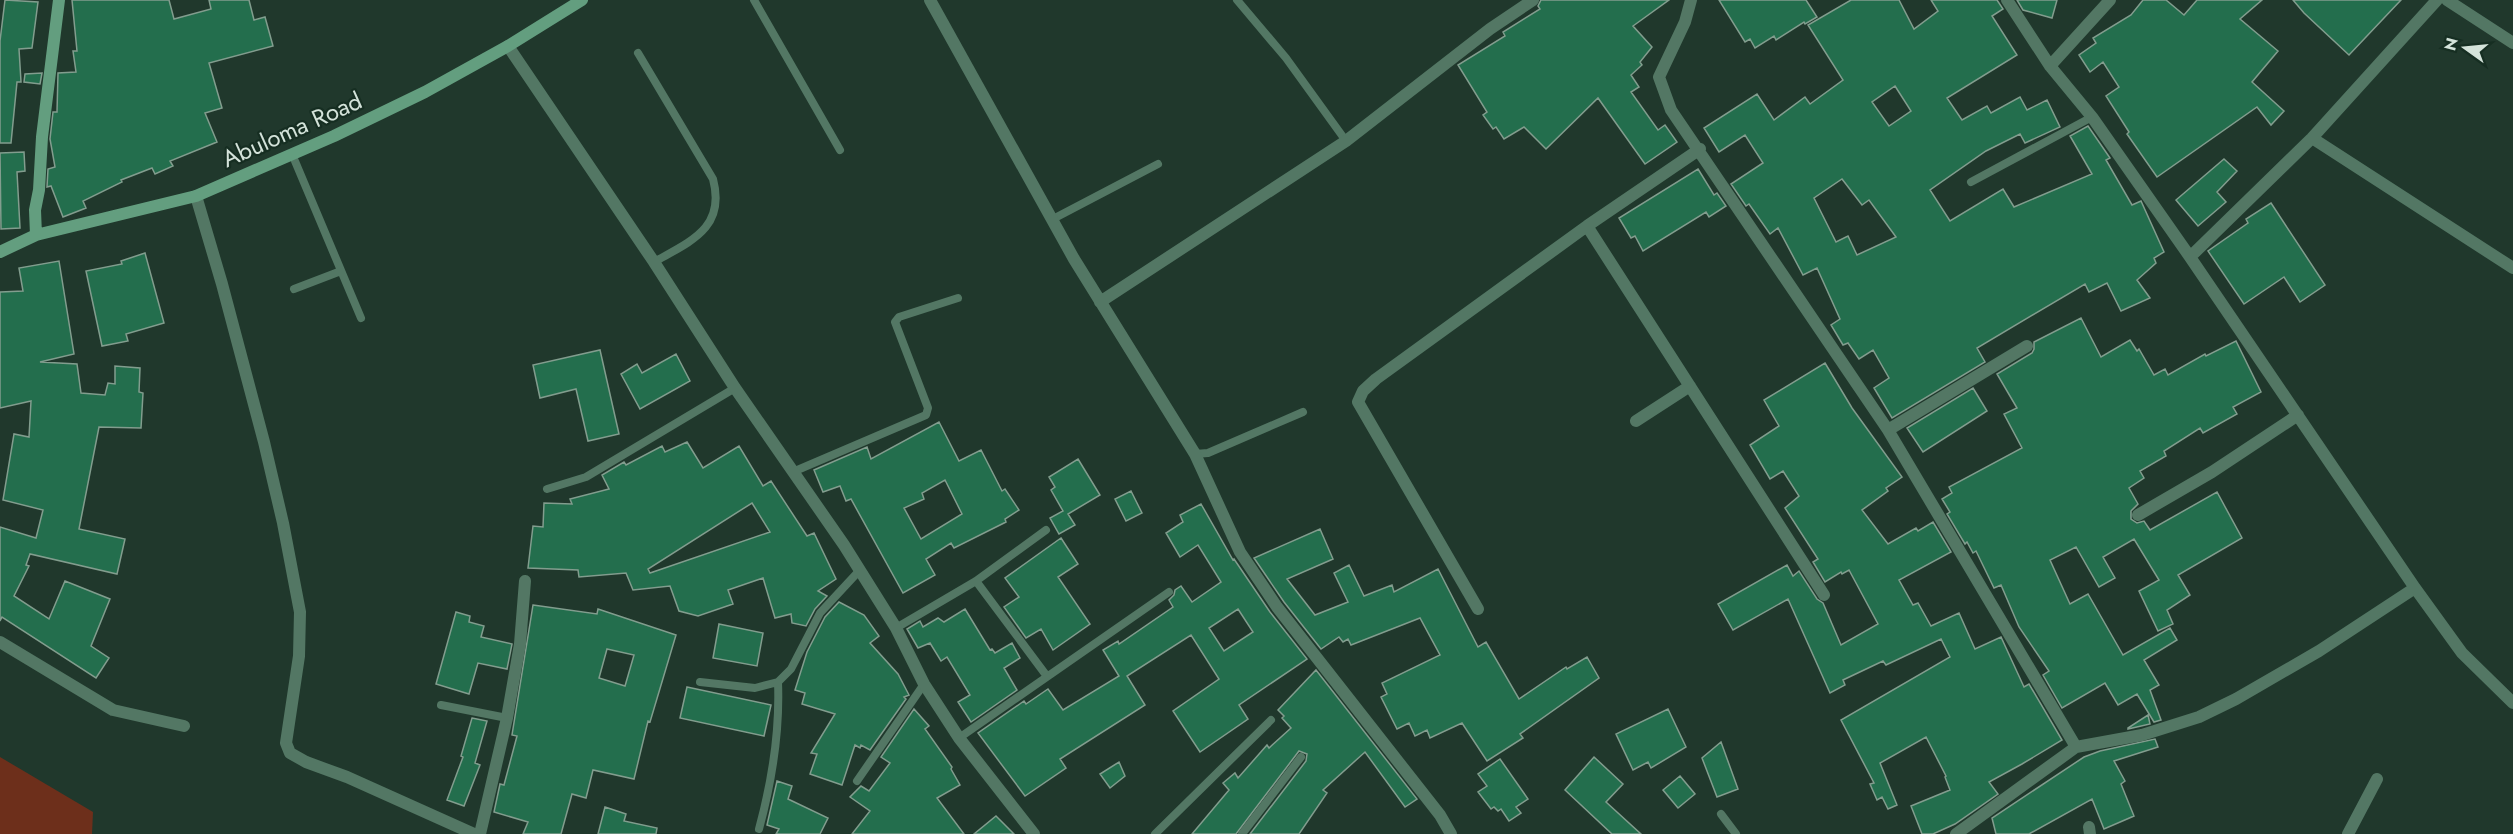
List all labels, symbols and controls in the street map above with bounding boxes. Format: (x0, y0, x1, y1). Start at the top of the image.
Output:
north arrow (2435, 18, 2495, 78)
text: N (2438, 35, 2464, 53)
street label: Abuloma Road (216, 83, 367, 176)

